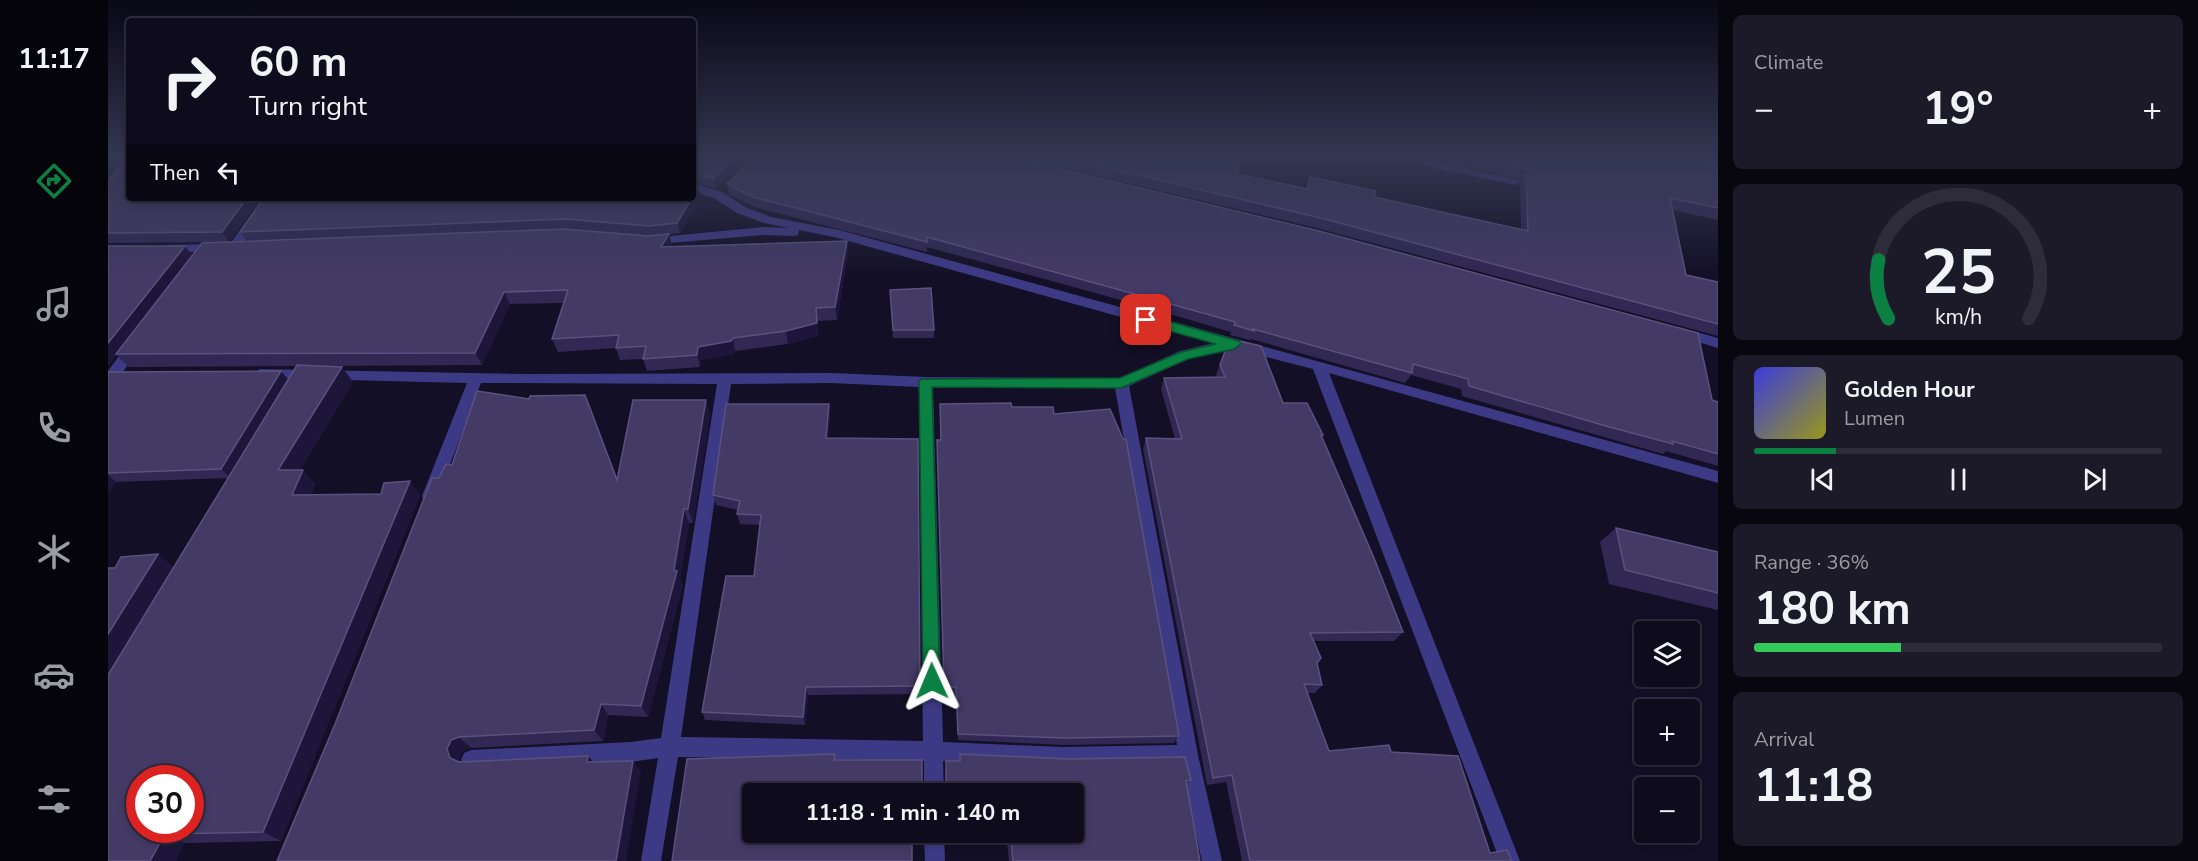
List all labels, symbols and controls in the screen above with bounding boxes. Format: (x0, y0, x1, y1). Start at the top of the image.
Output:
text: 60 m (249, 34, 348, 91)
text: 11:17 (18, 41, 90, 78)
icon: right (150, 42, 228, 120)
text: Climate (1754, 49, 1823, 76)
text: 19° (1922, 79, 1994, 140)
text: − (1754, 87, 1774, 132)
text: + (2142, 87, 2162, 132)
text: Turn right (249, 88, 367, 125)
icon: left (212, 156, 245, 189)
text: Then (150, 158, 200, 188)
icon: directions (33, 160, 75, 202)
text: 25 (1921, 230, 1995, 315)
icon: music (33, 283, 75, 325)
pin (1120, 294, 1171, 345)
text: km/h (1934, 302, 1982, 332)
icon: arrive (1129, 303, 1162, 336)
text: Golden Hour (1844, 375, 1975, 405)
text: Lumen (1844, 405, 1905, 432)
icon: phone (33, 407, 75, 449)
icon: previous (1806, 463, 1839, 496)
icon: pause (1942, 463, 1975, 496)
icon: next (2078, 463, 2111, 496)
icon: climate (33, 531, 75, 573)
text: Range · 36% (1754, 549, 1869, 576)
text: 180 km (1754, 579, 1911, 640)
map controls (1634, 621, 1700, 843)
button: layers (1634, 621, 1700, 687)
position arrow (900, 649, 964, 713)
icon: car (33, 654, 75, 696)
button: + (1634, 699, 1700, 765)
text: Arrival (1754, 726, 1814, 753)
text: 11:18 (1754, 756, 1873, 817)
speed limit sign: 30 (126, 765, 204, 843)
button: − (1634, 777, 1700, 843)
icon: filters (33, 778, 75, 820)
text: 11:18 · 1 min · 140 m (806, 798, 1020, 828)

